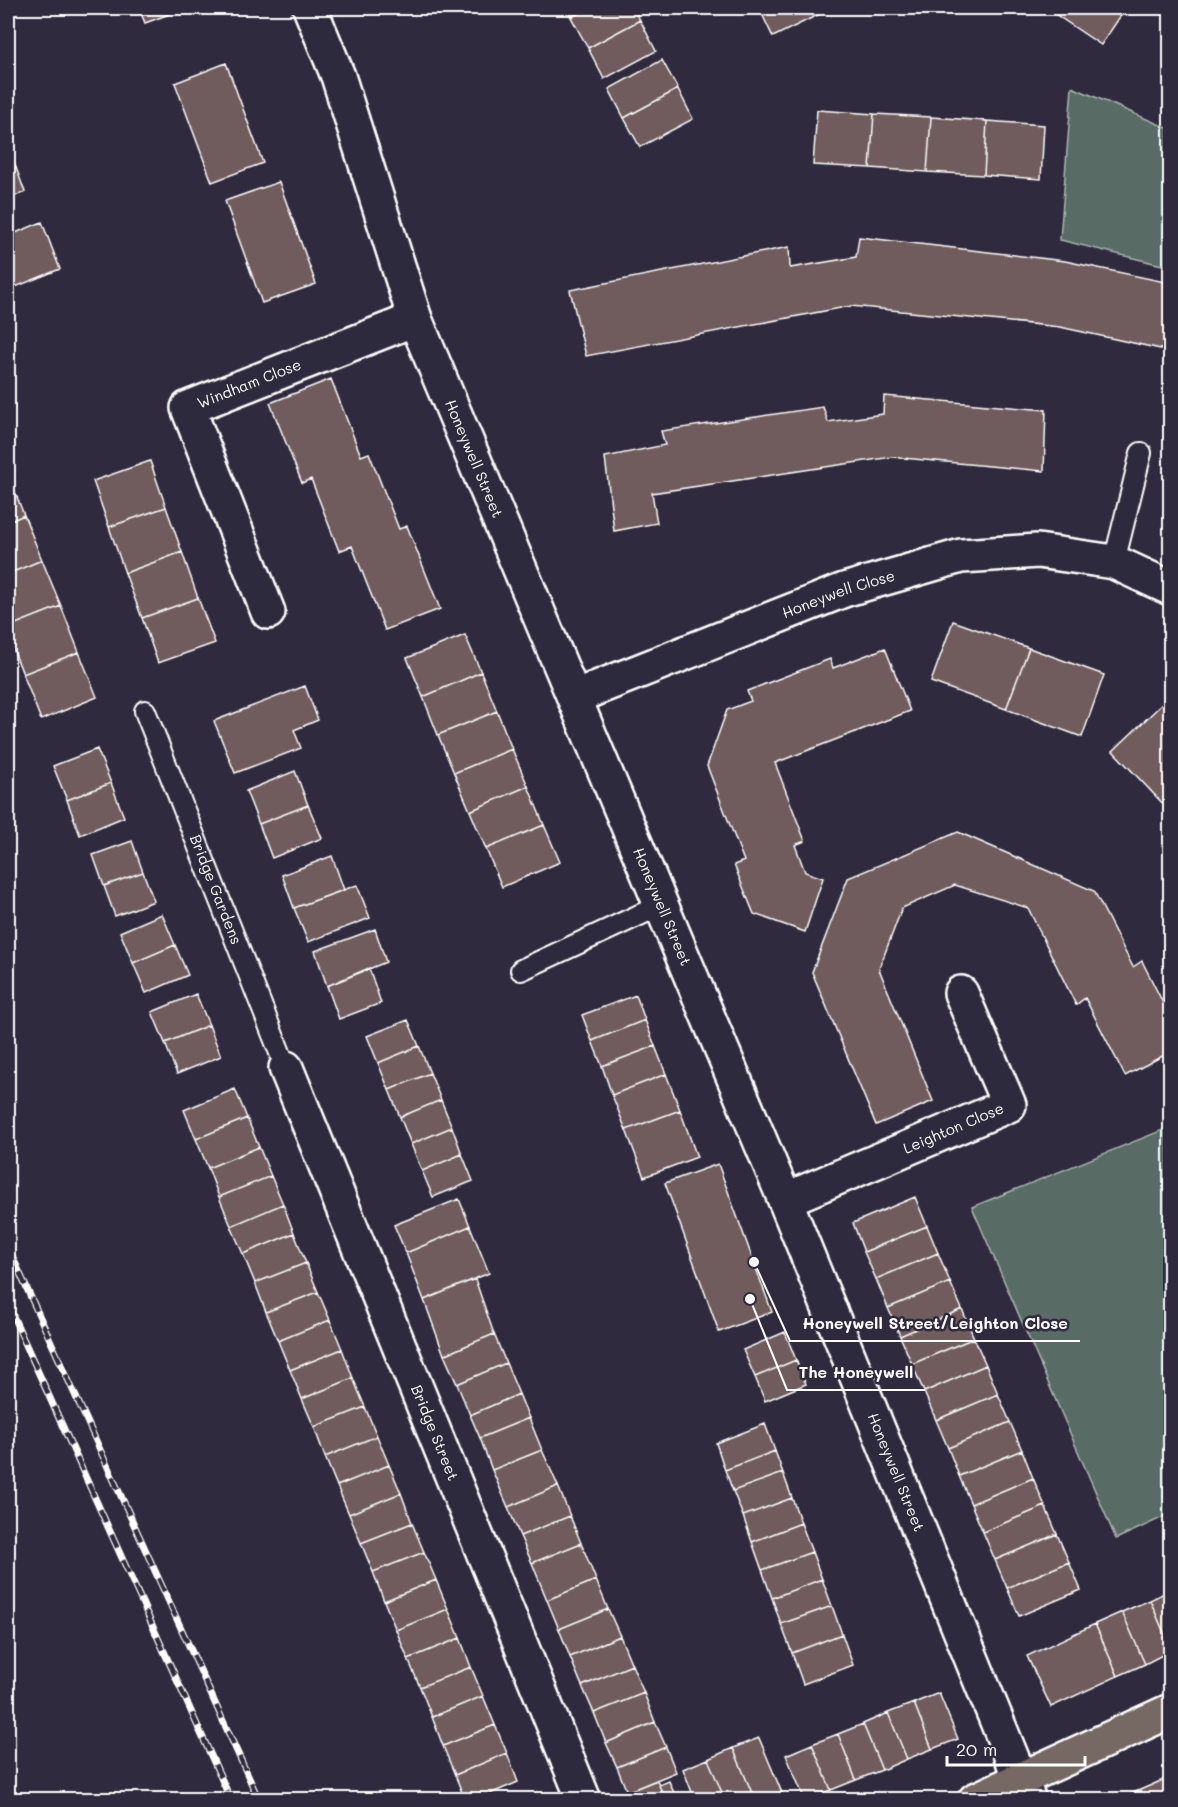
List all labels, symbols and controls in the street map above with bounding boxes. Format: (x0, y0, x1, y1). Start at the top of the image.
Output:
street label: Windham Close (194, 354, 304, 412)
street label: Honeywell Street (441, 396, 508, 520)
street label: Honeywell Close (779, 565, 897, 623)
street label: Bridge Gardens (186, 831, 247, 947)
street label: Honeywell Street (629, 844, 696, 968)
street label: Leighton Close (900, 1097, 1007, 1158)
callout: Honeywell Street/Leighton Close (790, 1307, 1080, 1341)
text: Honeywell Street/Leighton Close (802, 1312, 1068, 1333)
callout: The Honeywell (787, 1356, 925, 1390)
text: The Honeywell (799, 1361, 913, 1382)
street label: Bridge Street (407, 1382, 464, 1483)
street label: Honeywell Street (864, 1410, 930, 1534)
scale bar (947, 1729, 1085, 1767)
text: 20 m (956, 1737, 997, 1761)

